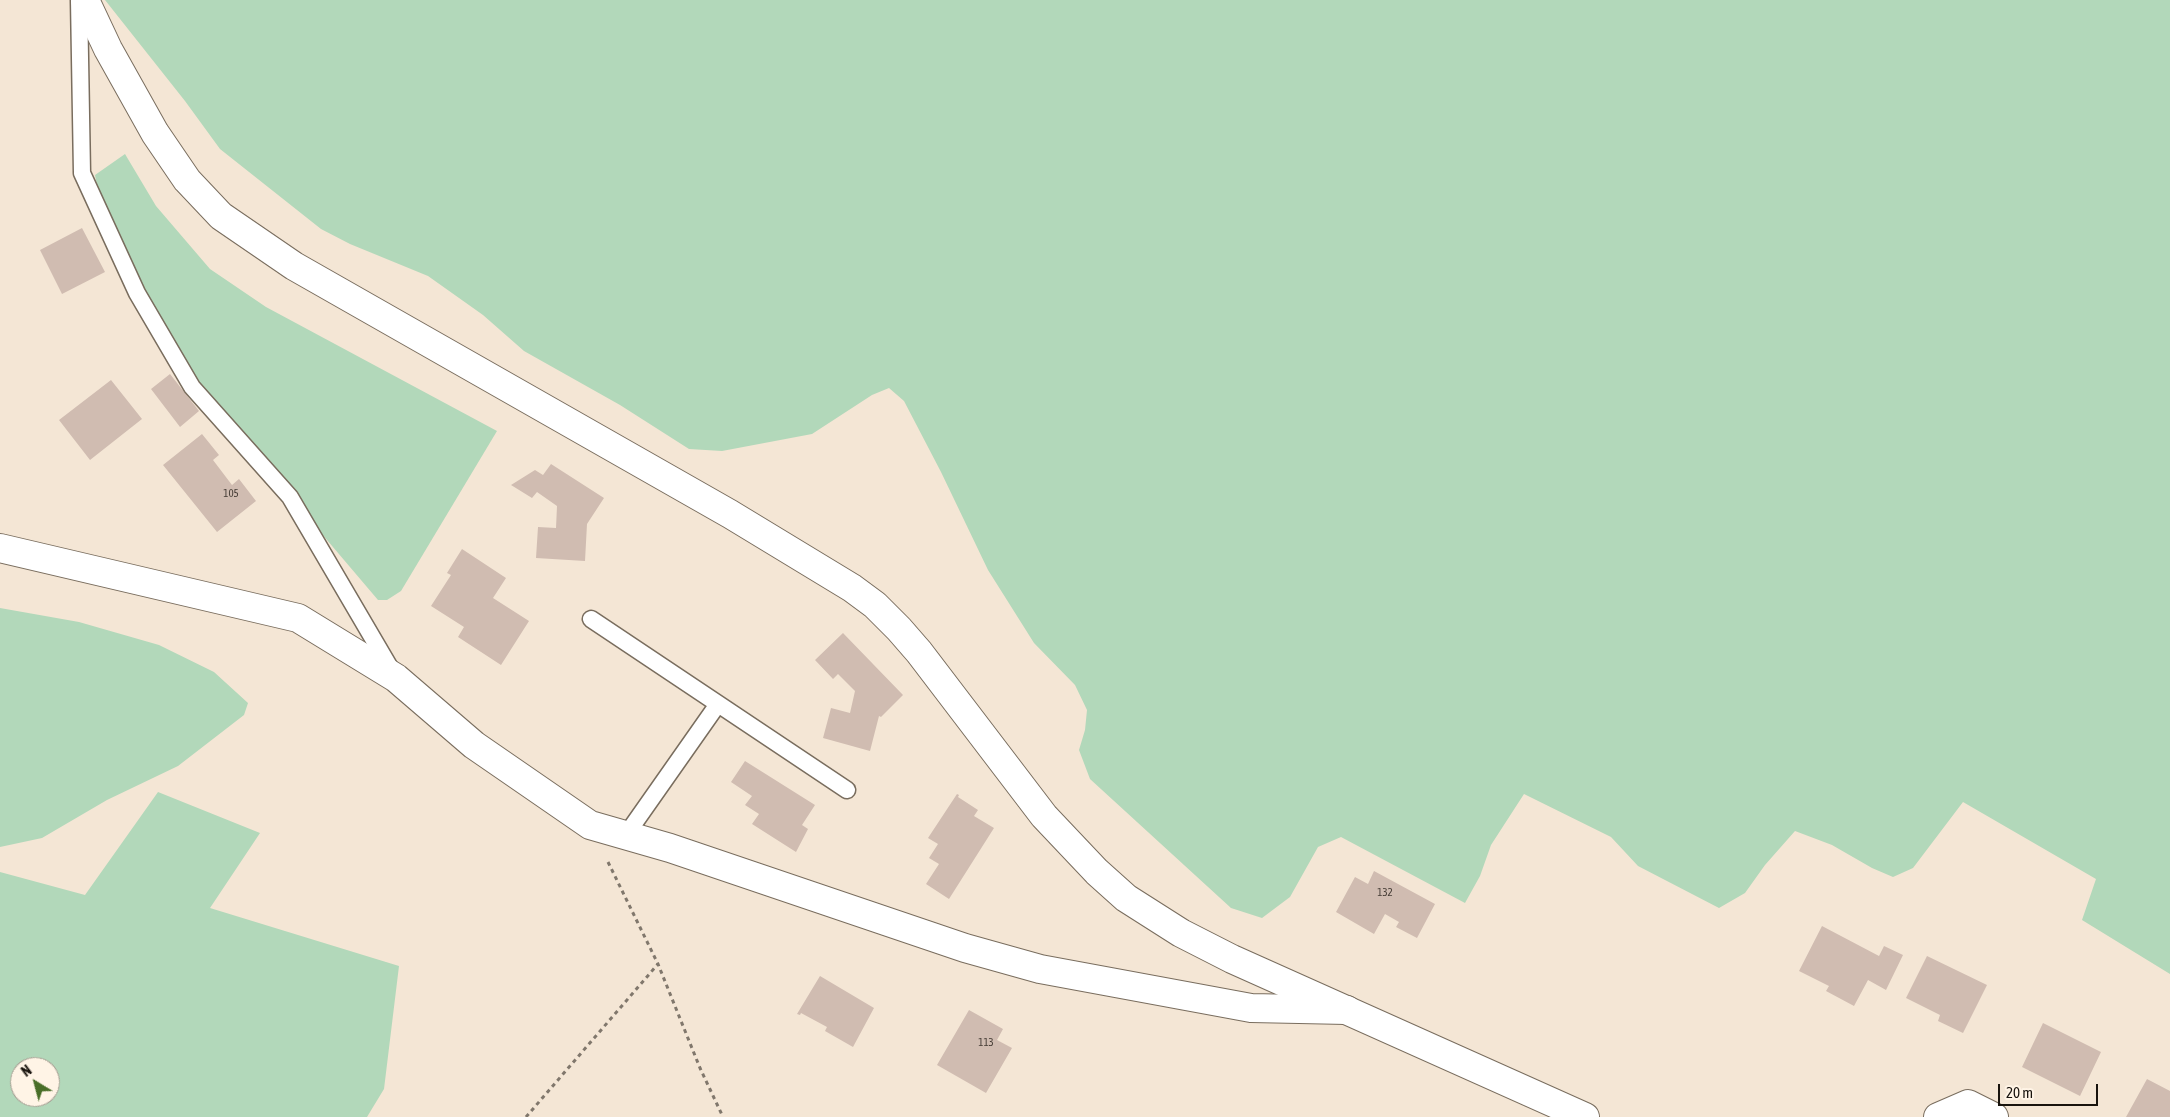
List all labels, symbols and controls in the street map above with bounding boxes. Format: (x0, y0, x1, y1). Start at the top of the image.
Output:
house number: 105 (223, 487, 239, 501)
house number: 132 (1377, 886, 1393, 900)
house number: 113 (978, 1036, 994, 1050)
north arrow (10, 1057, 60, 1107)
text: N (18, 1062, 35, 1080)
scale bar (2000, 1074, 2100, 1106)
text: 20 m (2006, 1084, 2033, 1101)

